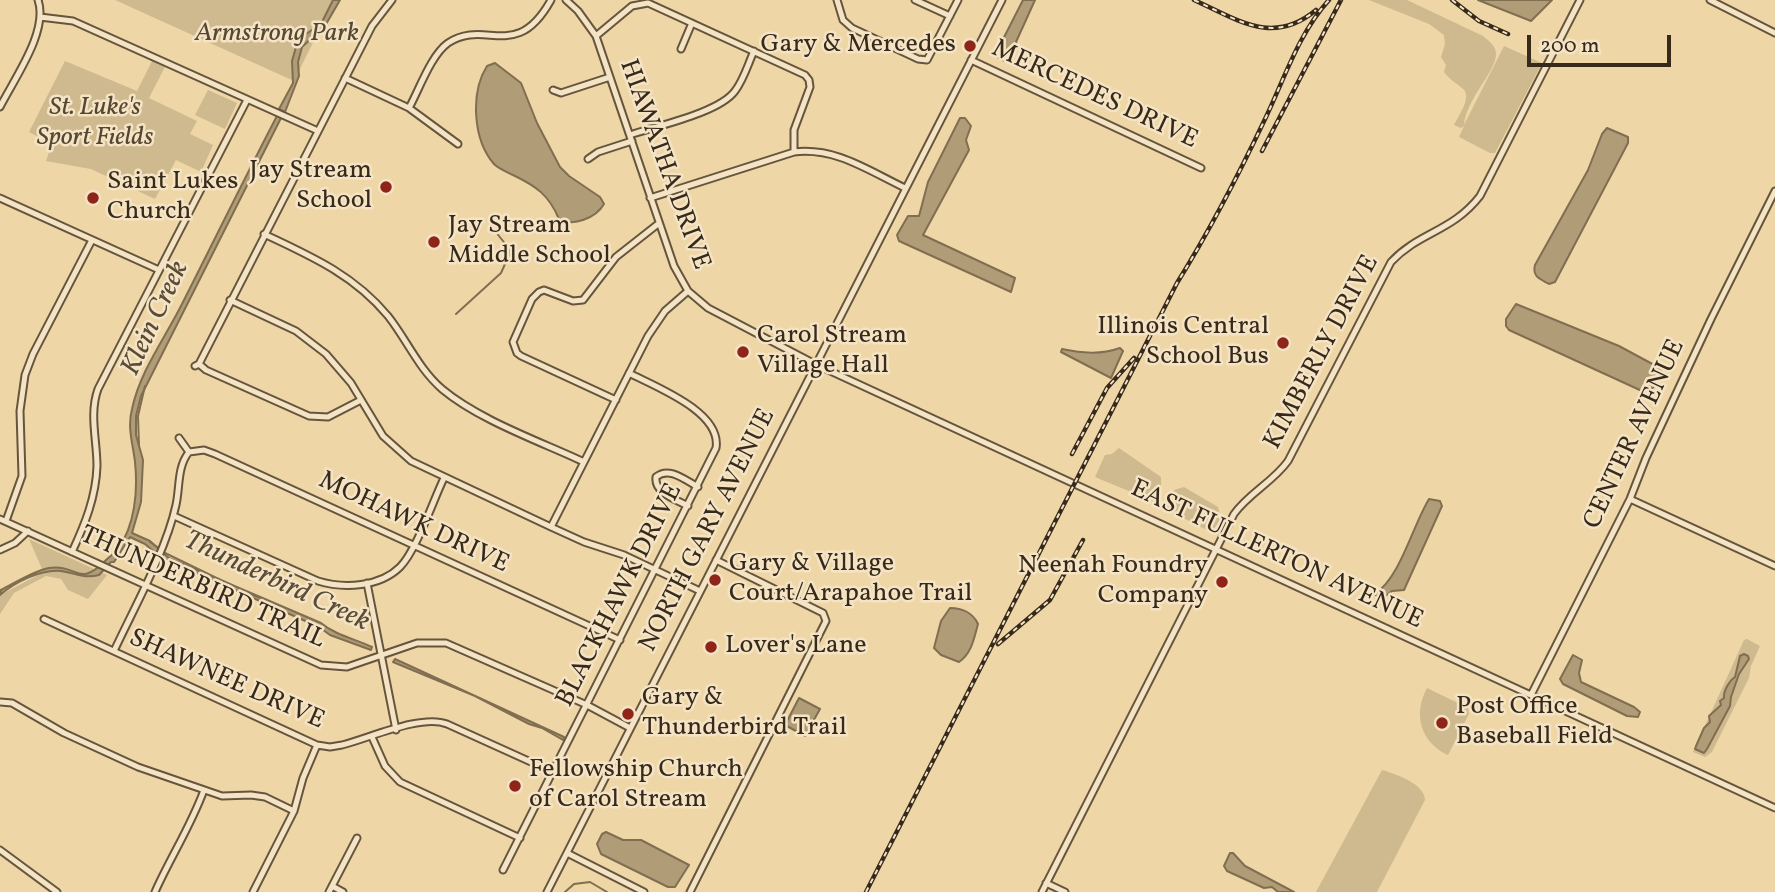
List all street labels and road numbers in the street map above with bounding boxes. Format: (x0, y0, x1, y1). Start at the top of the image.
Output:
street label: MERCEDES DRIVE (986, 35, 1202, 157)
street label: HIAWATHA DRIVE (611, 56, 715, 274)
street label: KIMBERLY DRIVE (1259, 251, 1387, 455)
street label: CENTER AVENUE (1578, 335, 1694, 535)
street label: NORTH GARY AVENUE (634, 404, 784, 658)
street label: MOHAWK DRIVE (313, 466, 513, 582)
street label: EAST FULLERTON AVENUE (1125, 474, 1427, 638)
street label: BLACKHAWK DRIVE (551, 479, 691, 713)
street label: THUNDERBIRD TRAIL (75, 521, 329, 657)
street label: SHAWNEE DRIVE (123, 624, 329, 738)

